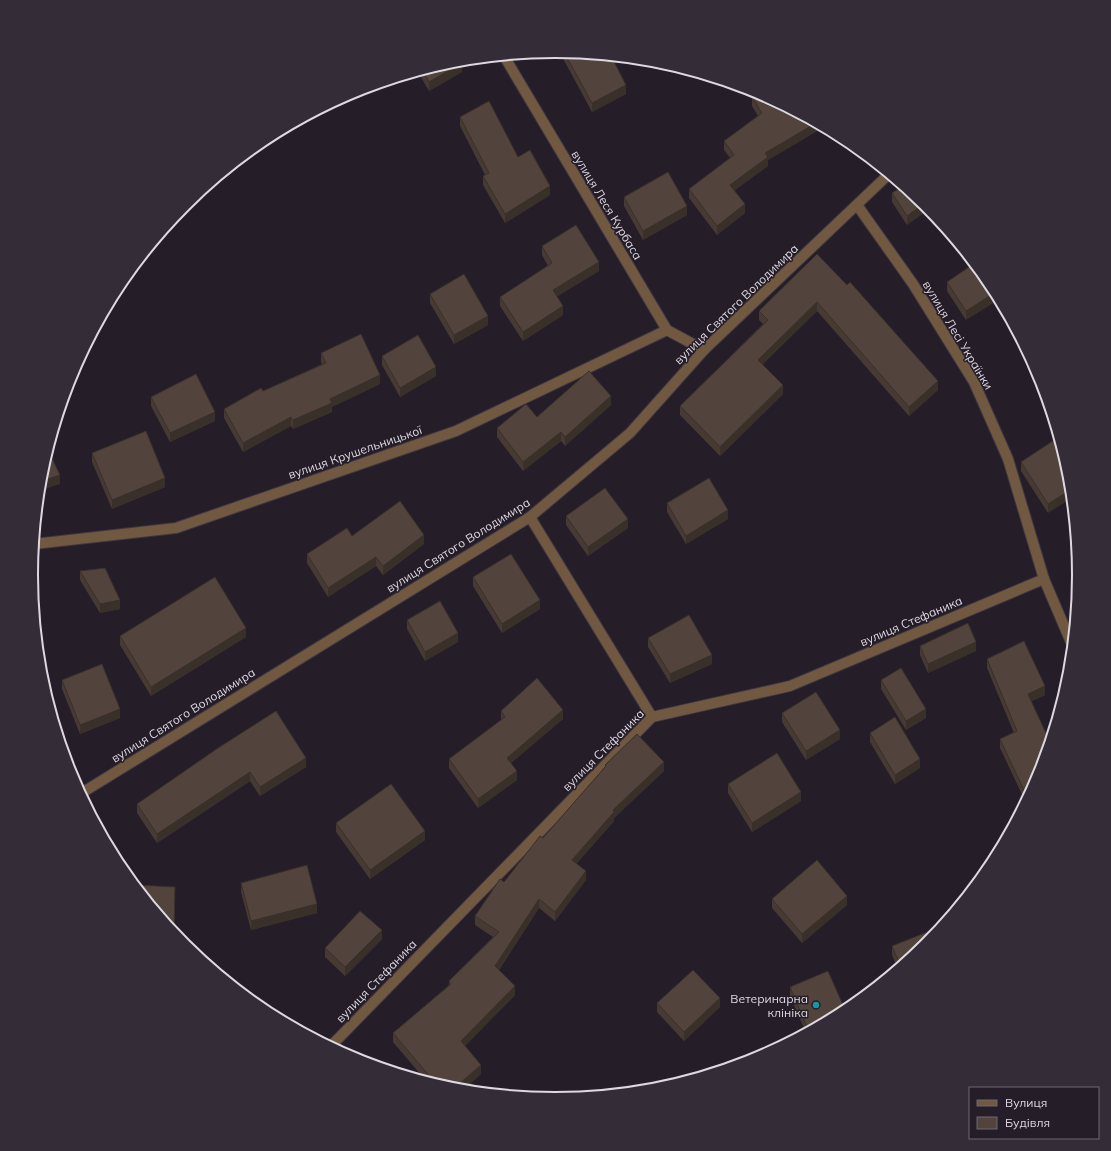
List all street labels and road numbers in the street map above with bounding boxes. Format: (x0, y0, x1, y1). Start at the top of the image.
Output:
street label: вулиця Леся Курбаса (568, 148, 646, 262)
street label: вулиця Святого Володимира (671, 241, 801, 367)
street label: вулиця Лесі Українки (920, 278, 996, 392)
street label: вулиця Крушельницької (286, 422, 425, 482)
street label: вулиця Святого Володимира (383, 494, 533, 596)
street label: вулиця Стефаника (858, 593, 964, 649)
street label: вулиця Святого Володимира (108, 664, 258, 766)
street label: вулиця Стефаника (559, 706, 647, 794)
street label: вулиця Стефаника (333, 936, 419, 1026)

